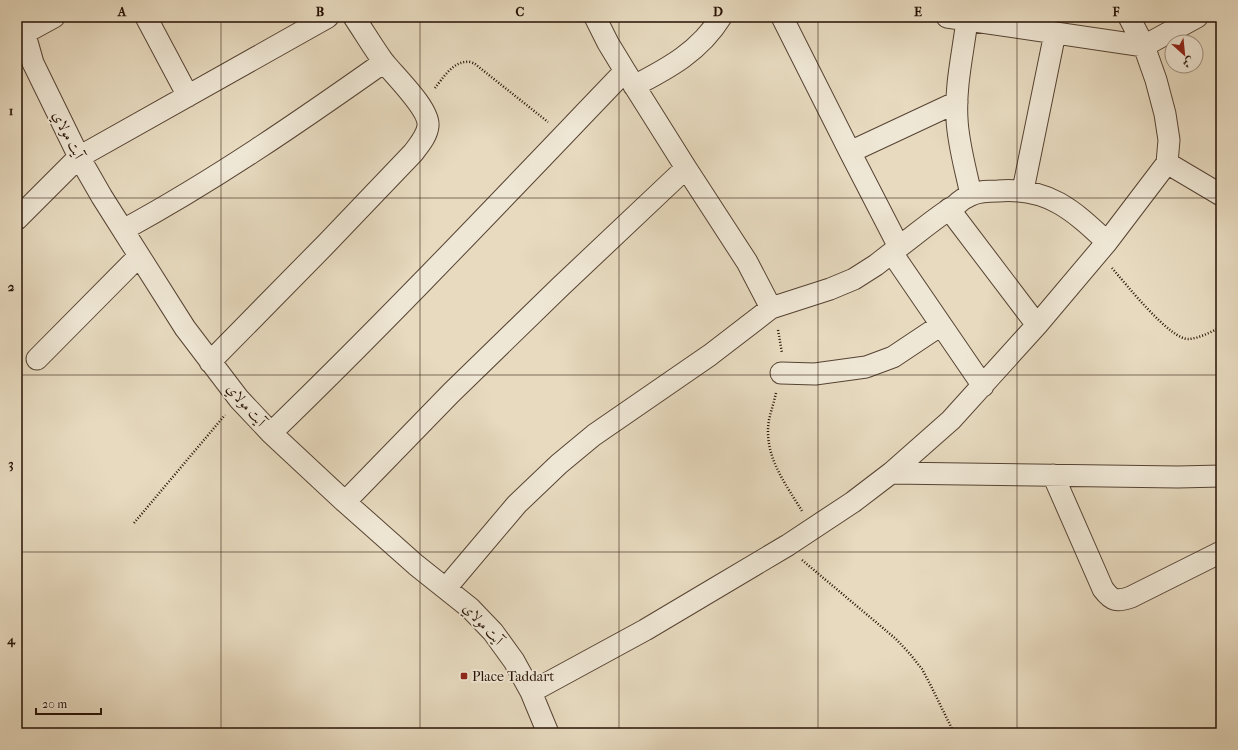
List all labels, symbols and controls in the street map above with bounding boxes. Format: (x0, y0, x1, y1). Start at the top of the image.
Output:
text: A (117, 4, 127, 19)
text: B (316, 4, 325, 19)
text: C (516, 4, 525, 19)
text: D (713, 4, 723, 19)
text: E (914, 4, 922, 19)
text: F (1112, 4, 1120, 19)
north arrow (1164, 34, 1204, 74)
text: ش (1180, 54, 1196, 71)
text: 1 (9, 103, 14, 118)
street label: آيت مولاي (46, 108, 88, 165)
text: 2 (8, 279, 15, 294)
street label: آيت مولاي (221, 380, 270, 433)
text: 3 (8, 456, 14, 472)
street label: آيت مولاي (457, 600, 508, 652)
text: 4 (6, 632, 16, 648)
place label: Place Taddart (472, 668, 554, 685)
marker: Place Taddart (459, 671, 469, 681)
scale bar (36, 690, 101, 716)
text: 20 m (42, 697, 67, 711)

